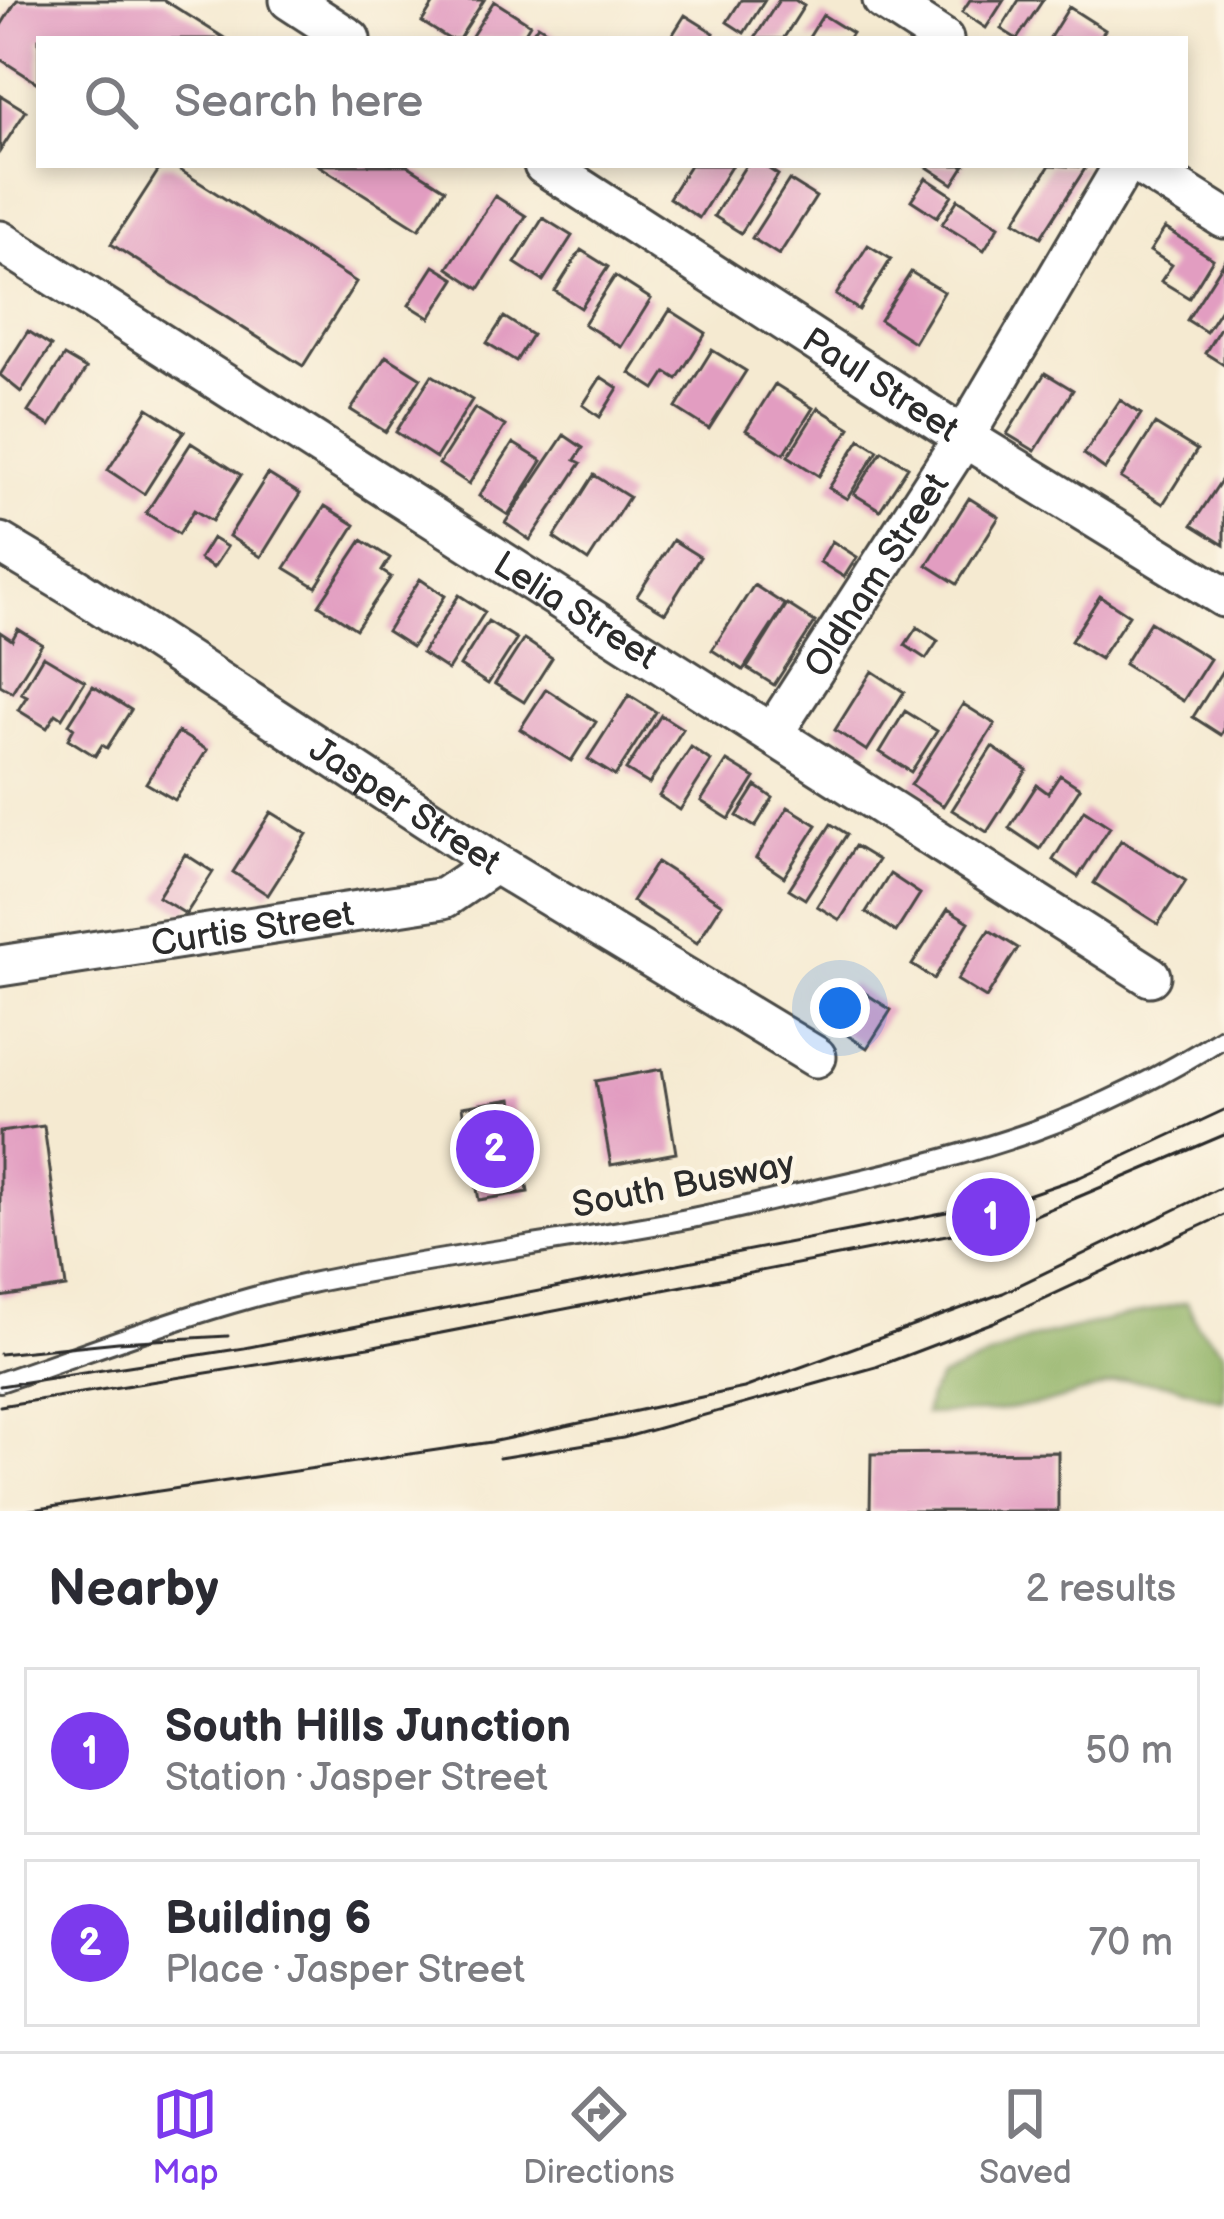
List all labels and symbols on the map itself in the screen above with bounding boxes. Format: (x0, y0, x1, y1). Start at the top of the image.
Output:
street label: Paul Street (794, 319, 966, 452)
street label: Oldham Street (796, 466, 959, 685)
street label: Lelia Street (485, 543, 665, 680)
street label: Jasper Street (301, 729, 508, 885)
street label: Curtis Street (148, 893, 357, 967)
your location (810, 978, 870, 1038)
pin: 2 (456, 1104, 534, 1194)
street label: South Busway (569, 1143, 799, 1228)
pin: 1 (952, 1172, 1030, 1262)

